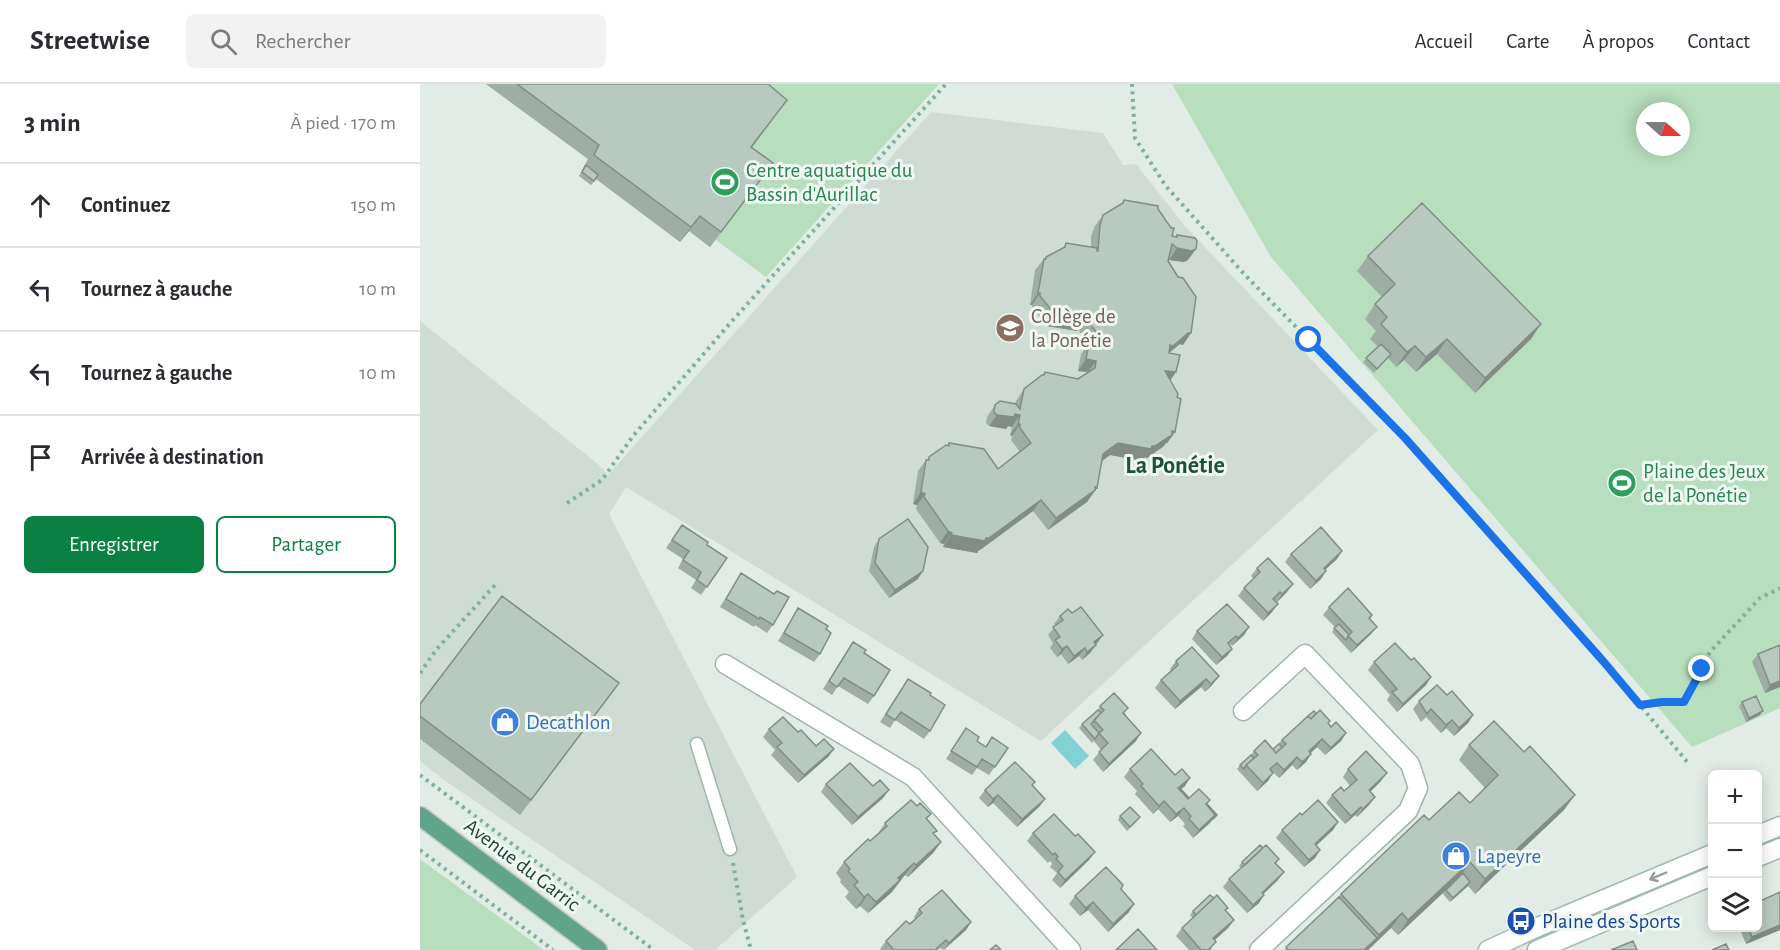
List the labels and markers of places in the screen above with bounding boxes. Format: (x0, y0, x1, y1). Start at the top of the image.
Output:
place label: Centre aquatique du Bassin d'Aurillac (746, 160, 913, 205)
sports icon: Centre aquatique du Bassin d'Aurillac (709, 166, 741, 198)
place label: Collège de la Ponétie (1031, 306, 1116, 351)
school or university icon: Collège de la Ponétie (994, 312, 1026, 344)
place label: Plaine des Jeux de la Ponétie (1643, 461, 1765, 506)
sports icon: Plaine des Jeux de la Ponétie (1606, 467, 1638, 499)
shop icon: Decathlon (489, 706, 521, 738)
place label: Decathlon (526, 712, 611, 733)
shop icon: Lapeyre (1440, 840, 1472, 872)
place label: Lapeyre (1477, 846, 1541, 867)
bus stop icon: Plaine des Sports (1505, 905, 1537, 937)
place label: Plaine des Sports (1542, 911, 1681, 932)

